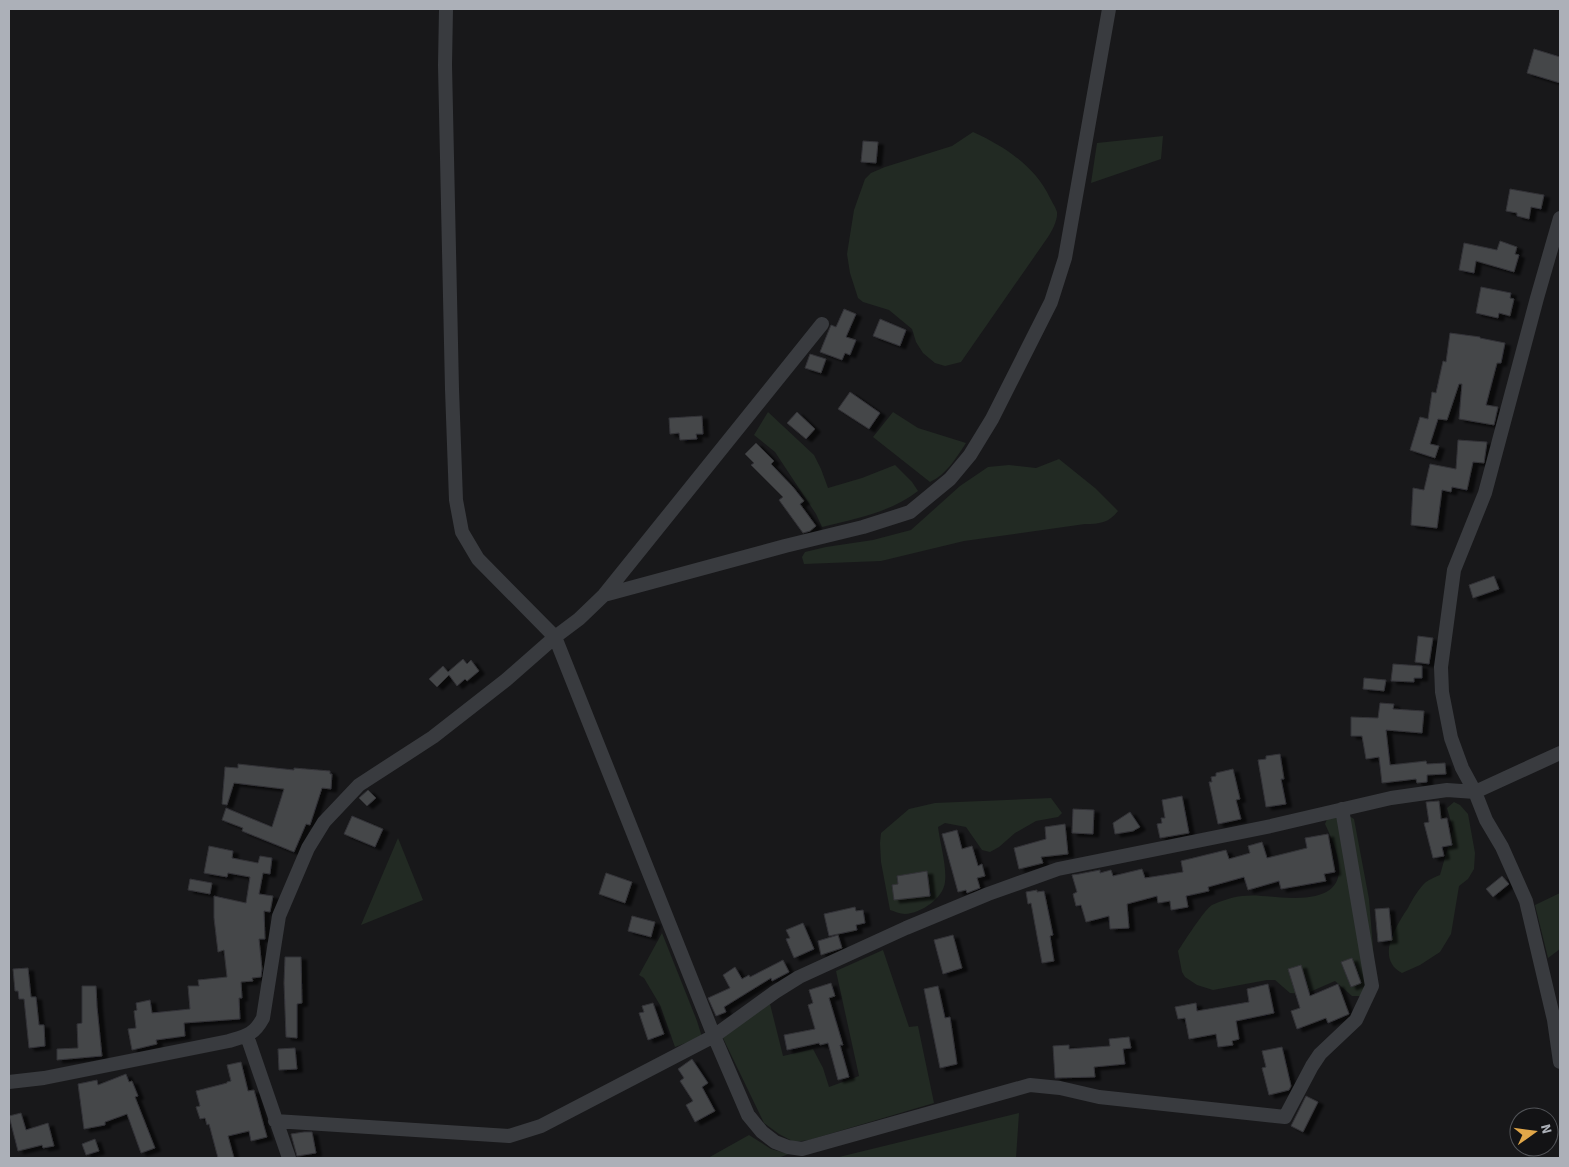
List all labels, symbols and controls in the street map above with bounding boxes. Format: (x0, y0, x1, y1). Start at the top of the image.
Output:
north arrow (1509, 1107, 1559, 1157)
text: N (1535, 1122, 1556, 1136)

